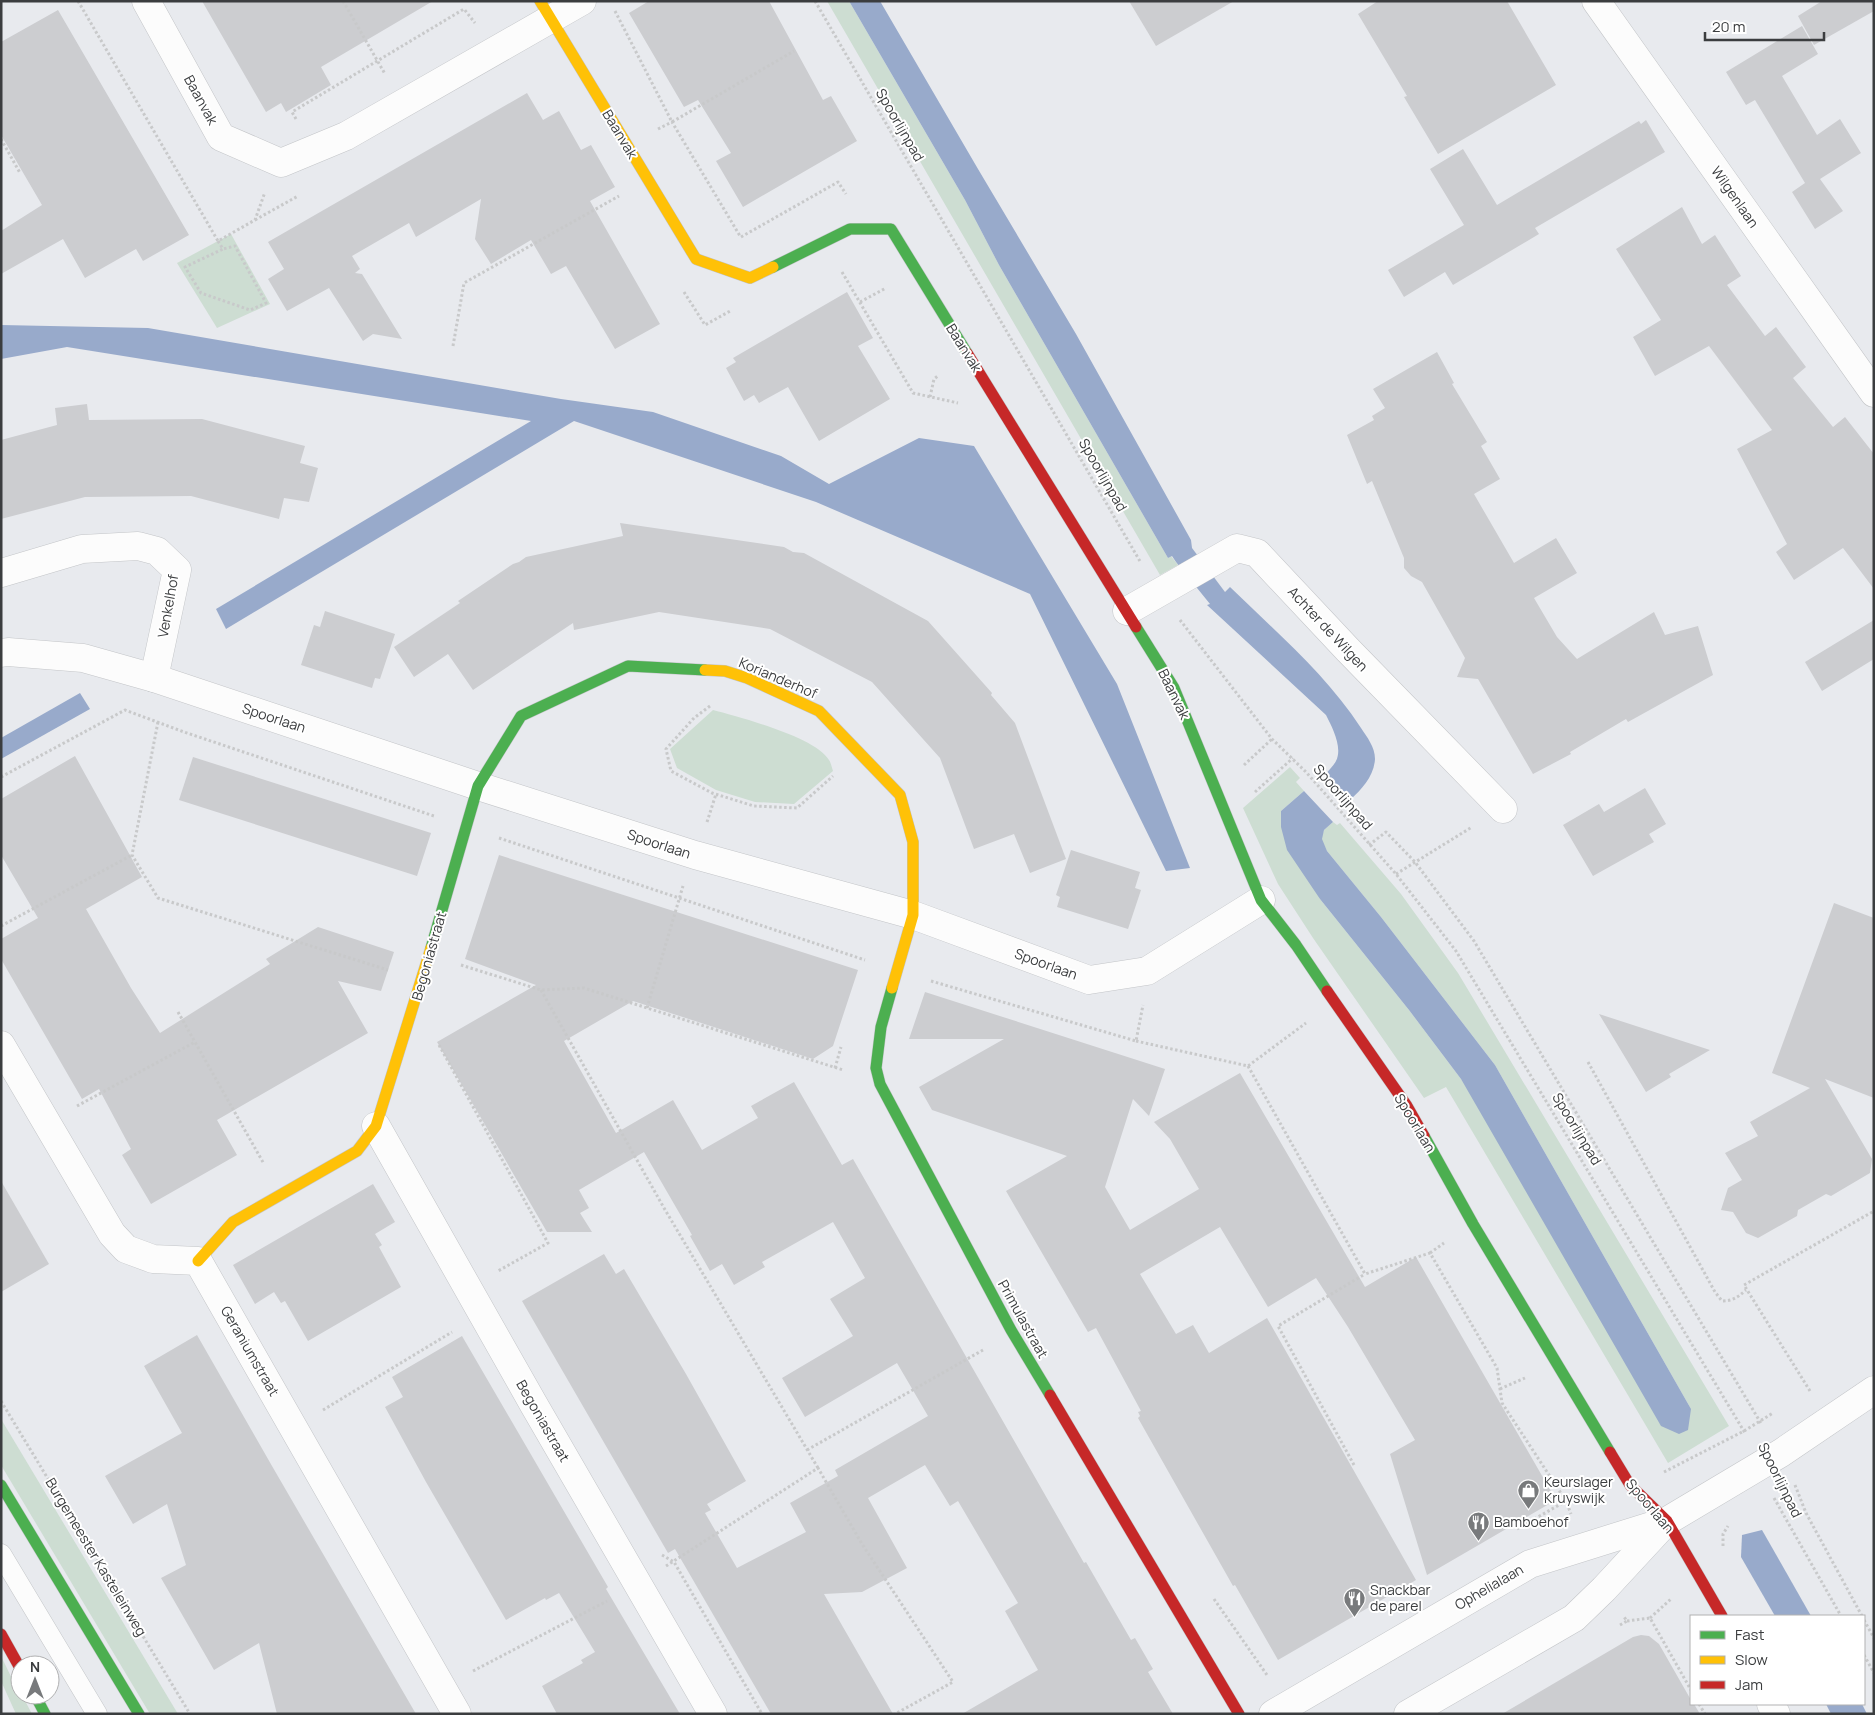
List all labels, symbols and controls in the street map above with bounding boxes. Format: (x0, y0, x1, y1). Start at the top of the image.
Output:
scale bar (1705, 10, 1824, 42)
text: 20 m (1712, 16, 1745, 37)
street label: Baanvak (180, 72, 223, 129)
street label: Spoorlijnpad (872, 85, 929, 165)
street label: Baanvak (598, 106, 643, 163)
street label: Wilgenlaan (1707, 162, 1764, 231)
street label: Baanvak (942, 320, 987, 377)
street label: Spoorlijnpad (1075, 435, 1132, 515)
street label: Venkelhof (153, 573, 182, 639)
street label: Achter de Wilgen (1284, 582, 1373, 675)
street label: Korianderhof (736, 652, 820, 703)
street label: Baanvak (1154, 665, 1195, 723)
street label: Spoorlaan (240, 698, 308, 737)
street label: Spoorlijnpad (1310, 760, 1377, 834)
street label: Spoorlaan (625, 824, 693, 863)
street label: Begoniastraat (407, 909, 450, 1003)
street label: Spoorlaan (1012, 943, 1080, 984)
street label: Spoorlijnpad (1548, 1089, 1606, 1168)
street label: Spoorlaan (1390, 1090, 1440, 1156)
street label: Primulastraat (994, 1276, 1053, 1362)
street label: Geraniumstraat (217, 1302, 284, 1400)
street label: Begoniastraat (512, 1376, 575, 1465)
street label: Spoorlijnpad (1754, 1439, 1807, 1520)
place label: Keurslager Kruyswijk (1544, 1472, 1613, 1507)
street label: Burgemeester Kasteleinweg (41, 1474, 151, 1640)
street label: Spoorlaan (1622, 1474, 1679, 1537)
shop icon: Keurslager Kruyswijk (1516, 1478, 1540, 1509)
restaurant icon: Bamboehof (1466, 1510, 1490, 1541)
place label: Bamboehof (1494, 1512, 1569, 1531)
street label: Ophelialaan (1451, 1559, 1527, 1614)
place label: Snackbar de parel (1370, 1580, 1431, 1615)
restaurant icon: Snackbar de parel (1342, 1586, 1366, 1617)
legend (1690, 1615, 1865, 1705)
text: Fast (1735, 1624, 1764, 1645)
text: Slow (1735, 1649, 1768, 1670)
north arrow (10, 1655, 60, 1705)
text: N (30, 1657, 40, 1676)
text: Jam (1735, 1674, 1763, 1695)

